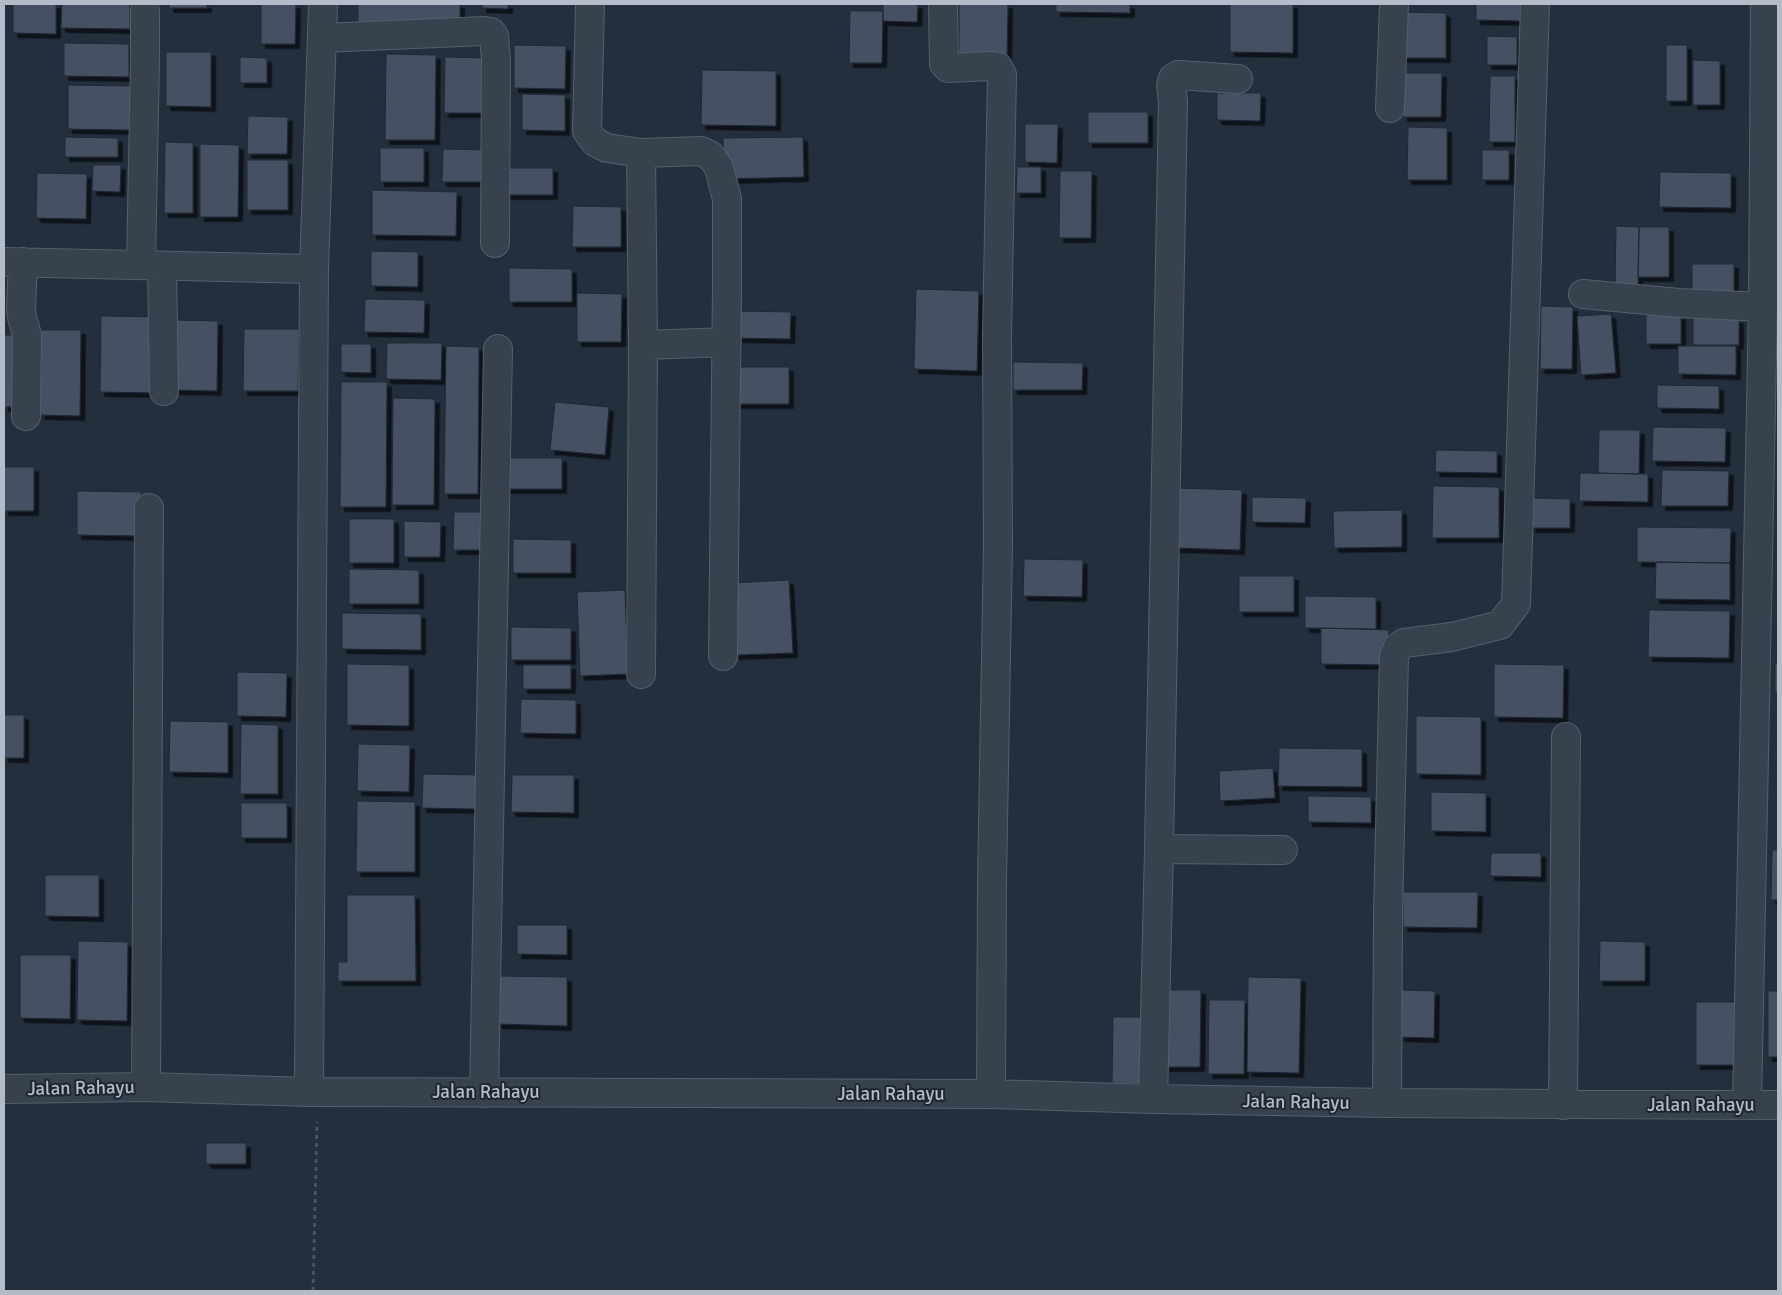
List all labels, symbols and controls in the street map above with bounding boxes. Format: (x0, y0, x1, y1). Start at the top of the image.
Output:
street label: Jalan Rahayu (27, 1075, 135, 1101)
street label: Jalan Rahayu (432, 1080, 540, 1104)
street label: Jalan Rahayu (837, 1082, 945, 1106)
street label: Jalan Rahayu (1242, 1089, 1350, 1115)
street label: Jalan Rahayu (1647, 1093, 1755, 1117)

